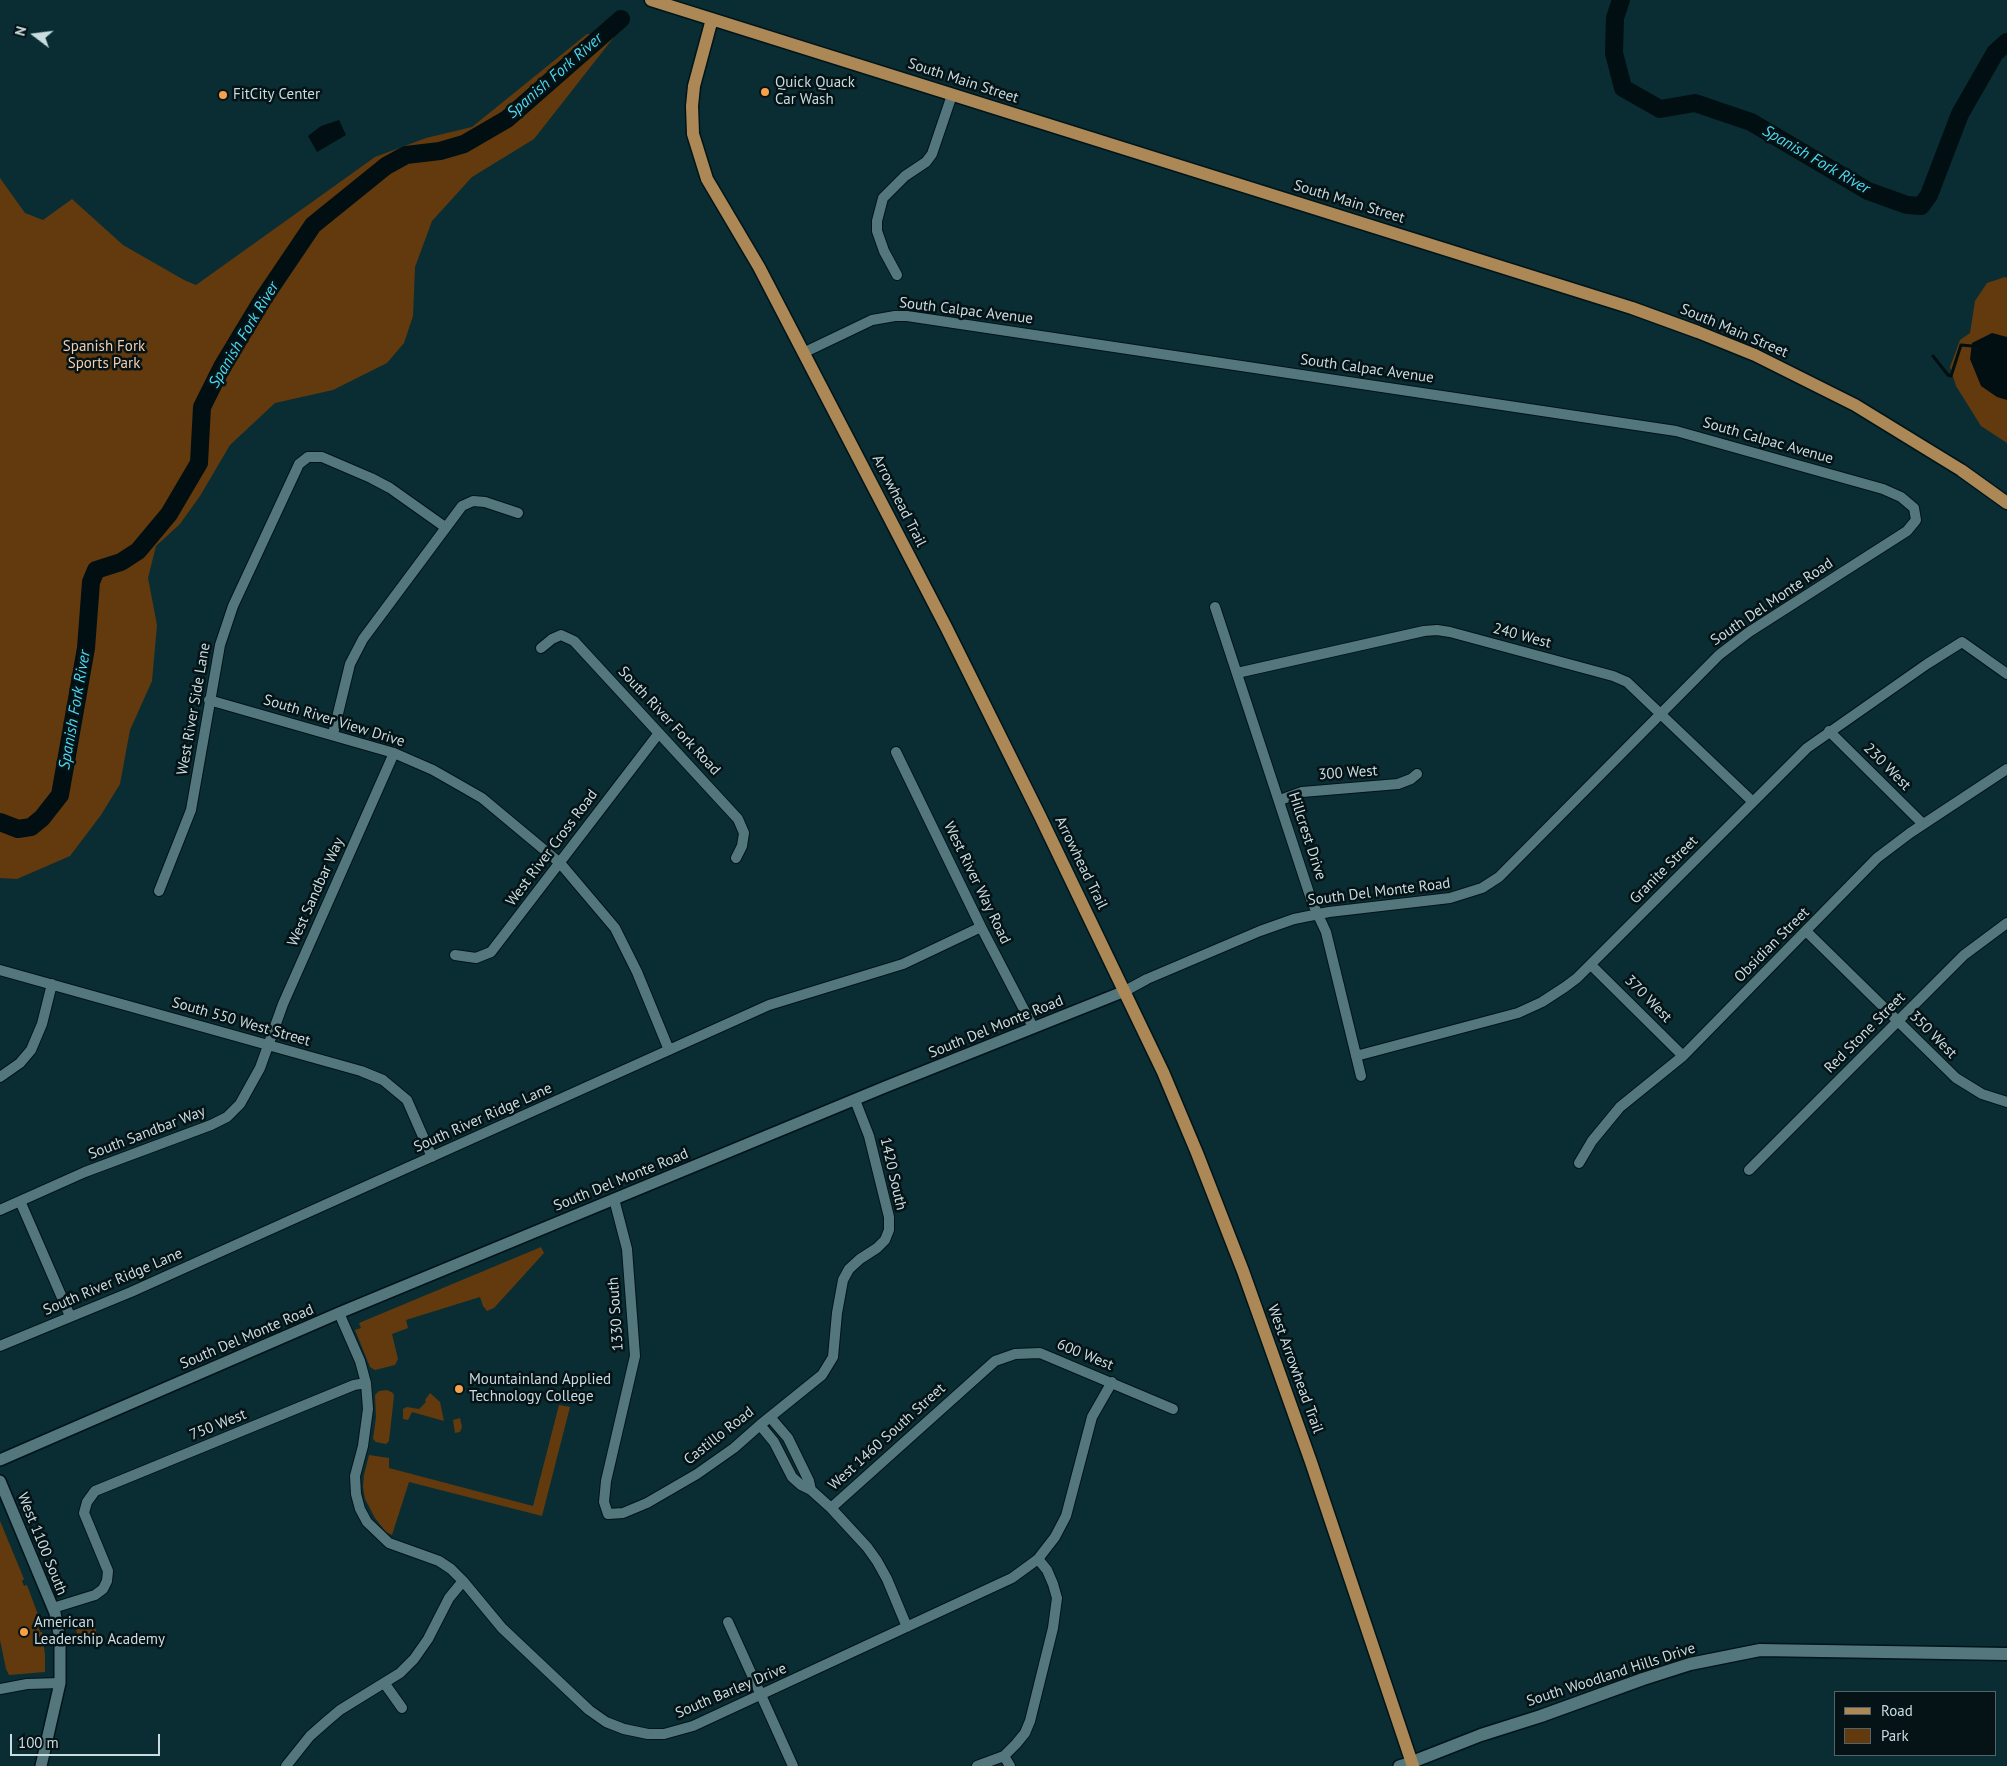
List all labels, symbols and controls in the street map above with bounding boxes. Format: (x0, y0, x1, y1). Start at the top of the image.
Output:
north arrow (10, 10, 60, 60)
text: N (11, 24, 30, 38)
water label: Spanish Fork River (503, 29, 607, 123)
street label: South Main Street (905, 55, 1021, 107)
place label: Quick Quack Car Wash (775, 74, 855, 109)
place label: FitCity Center (233, 86, 320, 104)
marker: Quick Quack Car Wash (759, 86, 771, 98)
marker: FitCity Center (217, 89, 229, 101)
water label: Spanish Fork River (1759, 122, 1873, 198)
street label: South Main Street (1291, 177, 1407, 227)
water label: Spanish Fork River (205, 278, 283, 392)
street label: South Calpac Avenue (898, 294, 1034, 328)
street label: South Main Street (1677, 300, 1791, 362)
park label: Spanish Fork Sports Park (63, 338, 145, 373)
street label: South Calpac Avenue (1299, 351, 1435, 387)
street label: South Calpac Avenue (1701, 414, 1835, 468)
street label: Arrowhead Trail (868, 452, 930, 550)
street label: South Del Monte Road (1707, 554, 1837, 650)
street label: 240 West (1491, 620, 1553, 652)
street label: West River Side Lane (174, 641, 214, 777)
water label: Spanish Fork River (55, 649, 95, 771)
street label: South River Fork Road (614, 663, 724, 779)
street label: South River View Drive (261, 691, 407, 751)
street label: 230 West (1860, 740, 1914, 794)
street label: 300 West (1318, 762, 1378, 784)
street label: West River Cross Road (502, 786, 602, 910)
street label: Hillcrest Drive (1284, 790, 1330, 882)
street label: Arrowhead Trail (1051, 814, 1111, 912)
street label: West River Way Road (940, 819, 1014, 947)
street label: Granite Street (1626, 832, 1702, 908)
street label: West Sandbar Way (284, 835, 348, 949)
street label: South Del Monte Road (1307, 874, 1451, 910)
street label: Obsidian Street (1731, 904, 1813, 986)
street label: 370 West (1621, 972, 1675, 1026)
street label: Red Stone Street (1821, 989, 1909, 1077)
street label: South Del Monte Road (926, 992, 1066, 1062)
street label: South 550 West Street (170, 994, 312, 1050)
street label: 350 West (1906, 1008, 1960, 1062)
street label: South River Ridge Lane (411, 1079, 555, 1157)
street label: South Sandbar Way (86, 1102, 208, 1164)
street label: 1420 South (876, 1136, 910, 1212)
street label: South Del Monte Road (551, 1145, 691, 1215)
street label: South River Ridge Lane (41, 1245, 185, 1319)
street label: 1330 South (604, 1276, 628, 1352)
street label: South Del Monte Road (177, 1301, 317, 1373)
street label: West Arrowhead Trail (1263, 1302, 1327, 1436)
street label: 600 West (1054, 1336, 1116, 1374)
place label: Mountainland Applied Technology College (469, 1371, 611, 1406)
street label: West 1460 South Street (825, 1380, 949, 1494)
marker: Mountainland Applied Technology College (453, 1383, 465, 1395)
street label: Castillo Road (680, 1403, 758, 1469)
street label: 750 West (187, 1406, 249, 1444)
street label: West 1100 South (13, 1490, 71, 1598)
place label: American Leadership Academy (34, 1614, 165, 1649)
marker: American Leadership Academy (18, 1626, 30, 1638)
street label: South Woodland Hills Drive (1524, 1639, 1698, 1711)
street label: South Barley Drive (673, 1659, 789, 1723)
legend (1834, 1691, 1997, 1756)
text: Road (1881, 1701, 1913, 1720)
scale bar (12, 1724, 162, 1756)
text: Park (1881, 1726, 1909, 1745)
text: 100 m (18, 1733, 59, 1752)

